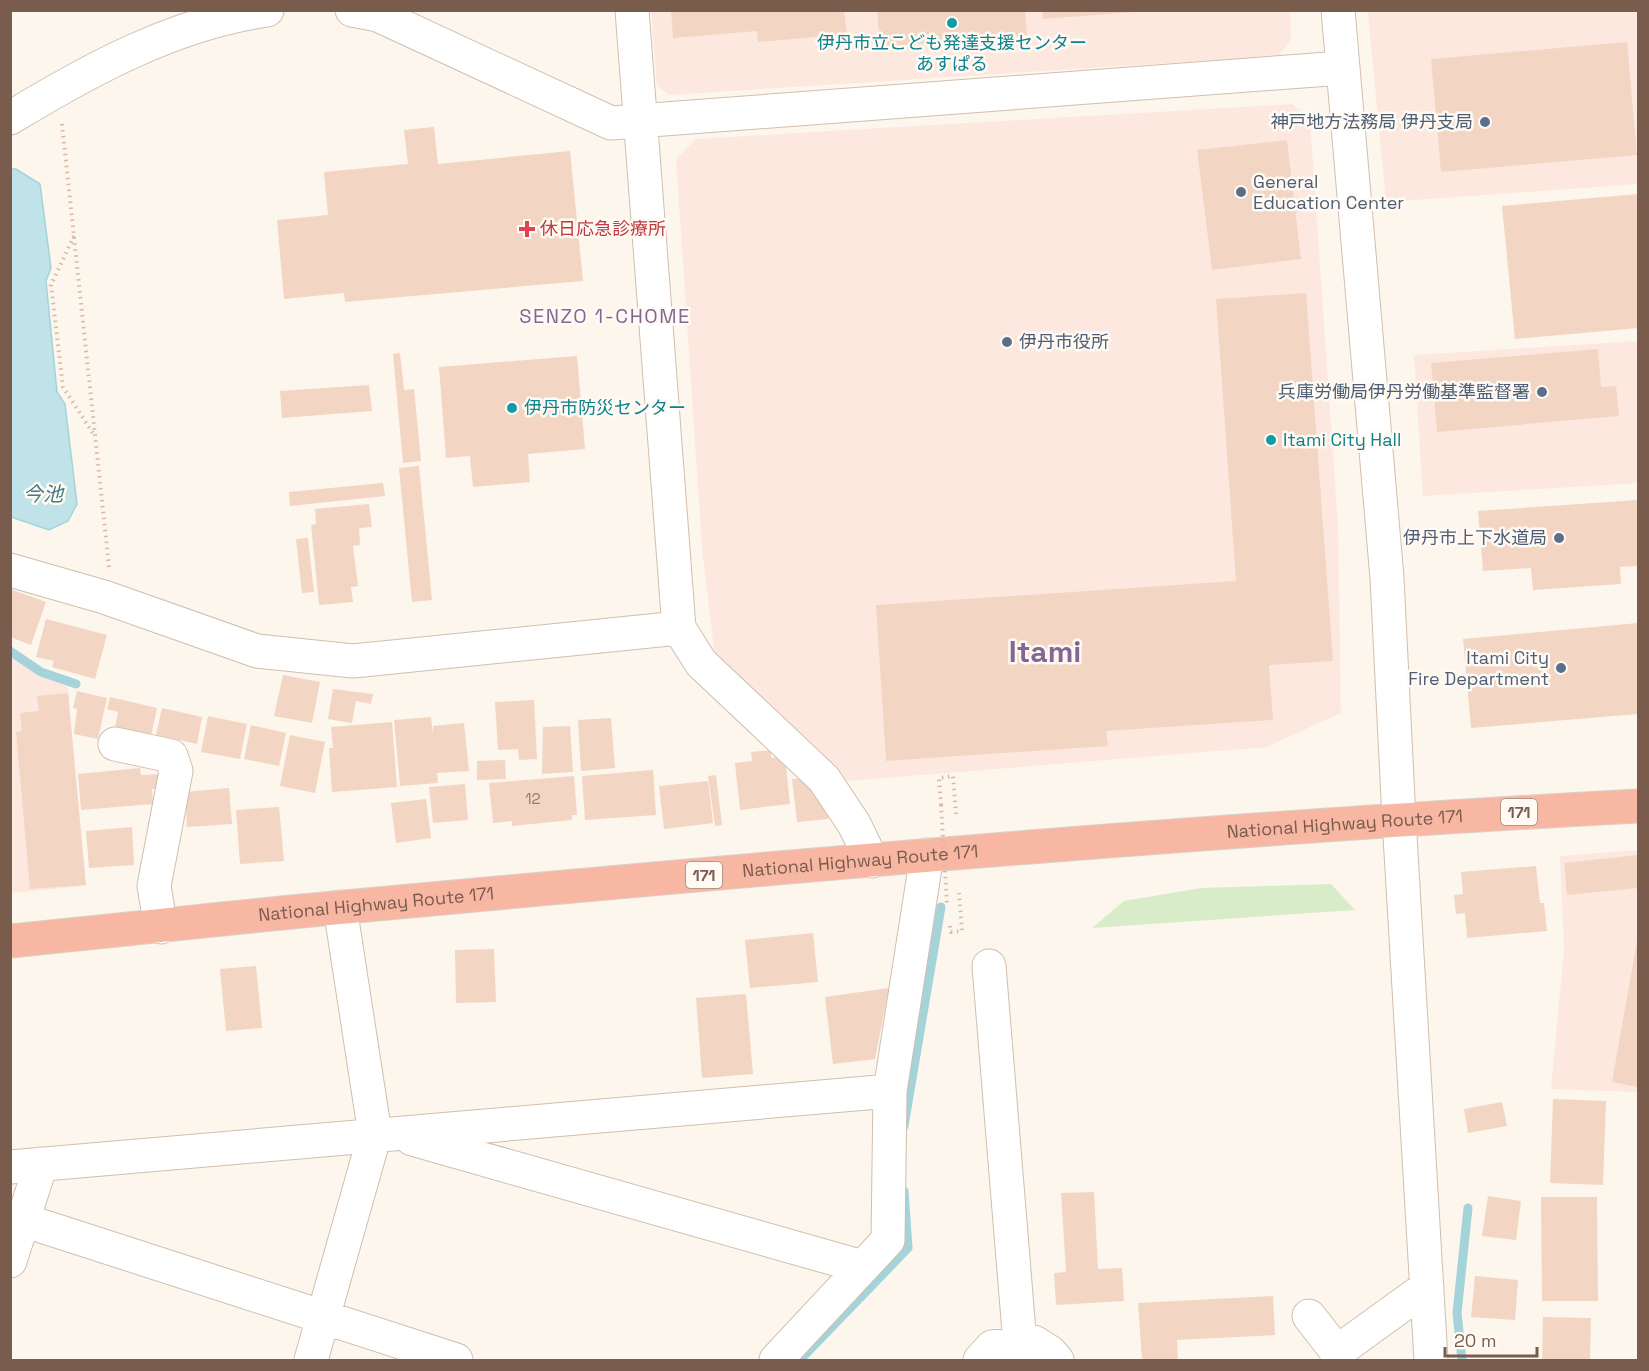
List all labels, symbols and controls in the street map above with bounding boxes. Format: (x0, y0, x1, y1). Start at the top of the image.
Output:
marker: 伊丹市立こども発達支援センター あすぱる (945, 16, 959, 30)
place label: 伊丹市立こども発達支援センター あすぱる (817, 31, 1087, 75)
place label: 神戸地方法務局 伊丹支局 (1270, 110, 1473, 133)
marker: 神戸地方法務局 伊丹支局 (1478, 115, 1492, 129)
place label: General Education Center (1253, 170, 1404, 214)
marker: General Education Center (1234, 185, 1248, 199)
place label: 休日応急診療所 (540, 217, 666, 240)
marker: 休日応急診療所 (518, 220, 536, 238)
district label: SENZO 1-CHOME (519, 303, 691, 329)
place label: 伊丹市役所 (1019, 330, 1109, 353)
marker: 伊丹市役所 (1000, 335, 1014, 349)
place label: 兵庫労働局伊丹労働基準監督署 (1278, 380, 1530, 403)
marker: 兵庫労働局伊丹労働基準監督署 (1535, 385, 1549, 399)
place label: 伊丹市防災センター (524, 396, 686, 419)
marker: 伊丹市防災センター (505, 401, 519, 415)
place label: Itami City Hall (1283, 428, 1401, 451)
marker: Itami City Hall (1264, 433, 1278, 447)
water label: 今池 (23, 481, 65, 507)
place label: 伊丹市上下水道局 (1403, 526, 1547, 549)
marker: 伊丹市上下水道局 (1552, 531, 1566, 545)
district label: Itami (1009, 632, 1081, 671)
place label: Itami City Fire Department (1408, 646, 1549, 690)
marker: Itami City Fire Department (1554, 661, 1568, 675)
house number: 12 (525, 789, 541, 808)
road number: 171 (1501, 799, 1537, 825)
street label: National Highway Route 171 (1226, 804, 1464, 843)
street label: National Highway Route 171 (741, 839, 979, 882)
road number: 171 (686, 862, 722, 888)
street label: National Highway Route 171 (257, 881, 495, 926)
scale bar (1445, 1320, 1536, 1358)
text: 20 m (1454, 1329, 1497, 1352)

